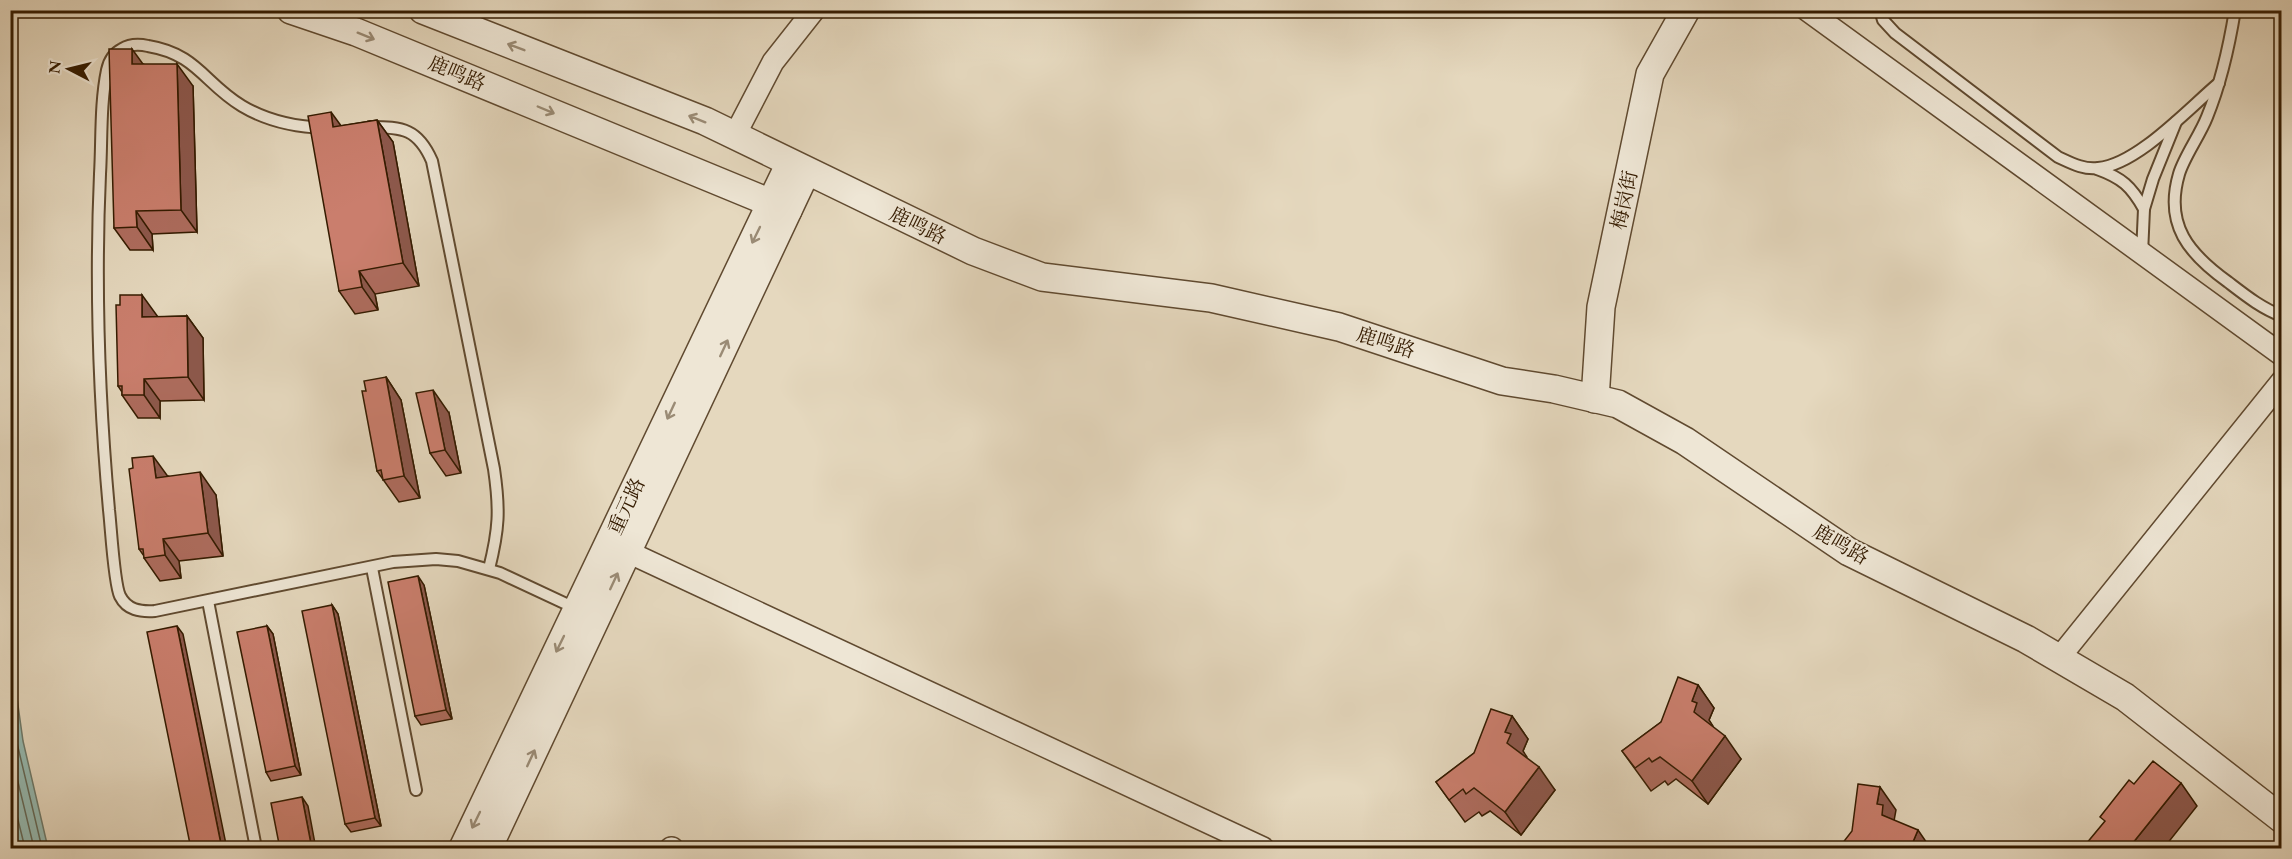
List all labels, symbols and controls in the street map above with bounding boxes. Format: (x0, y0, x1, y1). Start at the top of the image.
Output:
one-way arrow (356, 31, 375, 42)
north arrow (39, 39, 99, 99)
one-way arrow (507, 41, 526, 52)
street label: 鹿鸣路 (424, 49, 490, 97)
text: N (43, 59, 66, 75)
one-way arrow (536, 105, 555, 116)
one-way arrow (689, 112, 707, 123)
street label: 梅岗街 (1605, 168, 1643, 232)
street label: 鹿鸣路 (885, 200, 951, 250)
one-way arrow (749, 225, 761, 243)
street label: 鹿鸣路 (1353, 320, 1419, 364)
one-way arrow (718, 339, 730, 357)
one-way arrow (665, 401, 677, 419)
street label: 重元路 (602, 473, 650, 539)
street label: 鹿鸣路 (1809, 518, 1873, 570)
one-way arrow (609, 573, 621, 591)
one-way arrow (554, 634, 566, 652)
one-way arrow (526, 749, 538, 767)
one-way arrow (470, 810, 482, 828)

